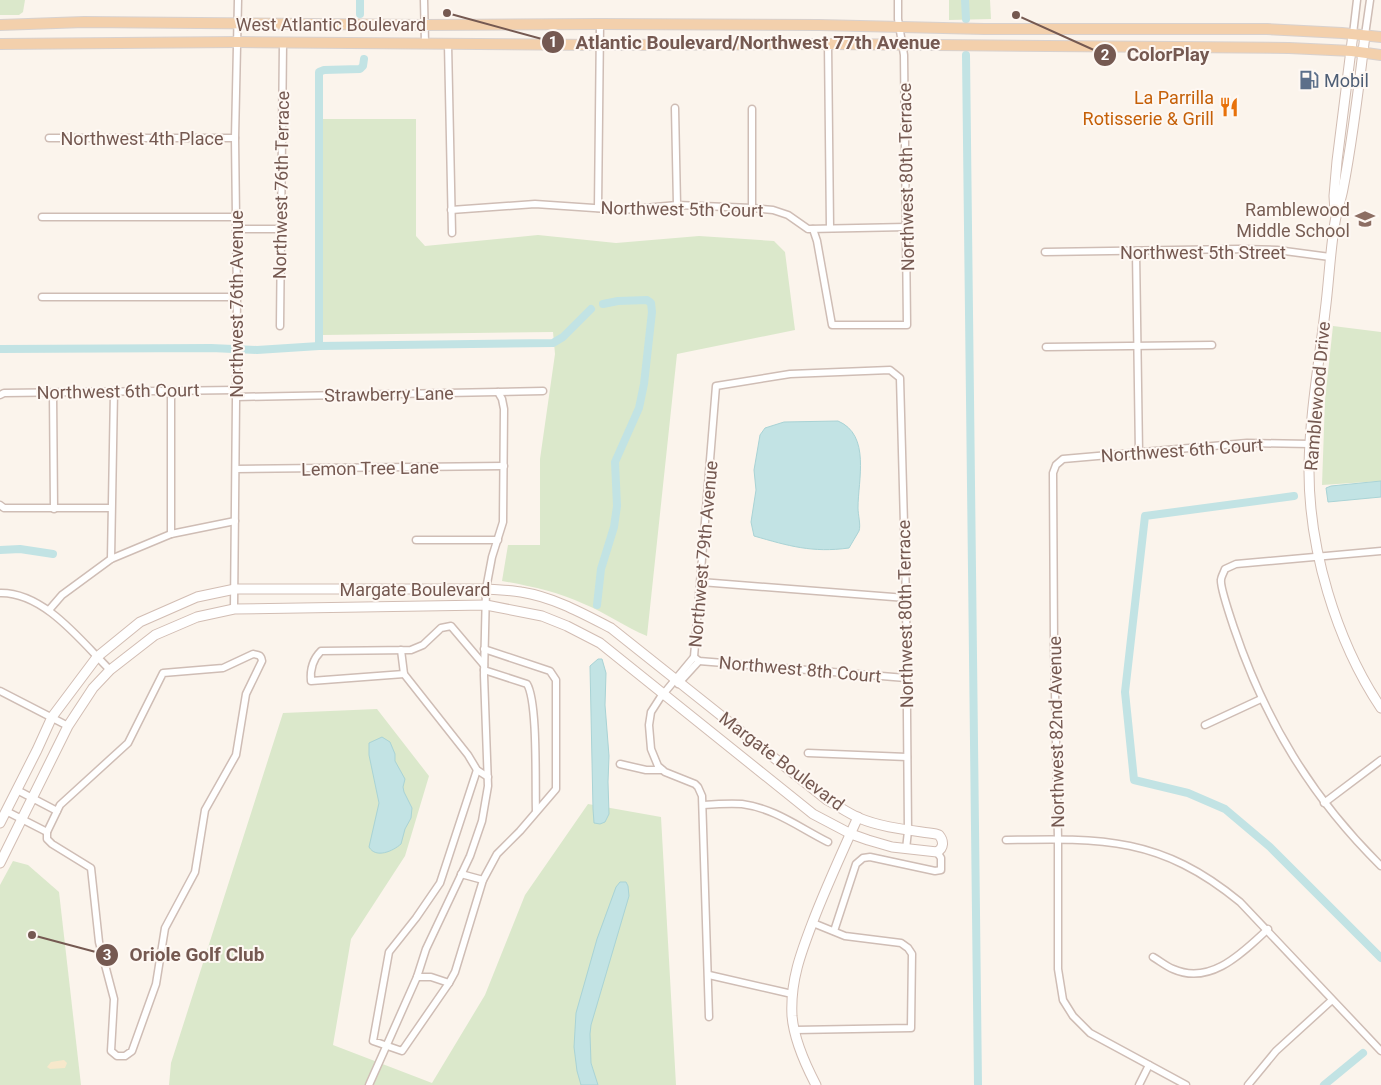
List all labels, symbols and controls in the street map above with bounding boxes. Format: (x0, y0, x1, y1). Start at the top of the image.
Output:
street label: West Atlantic Boulevard (236, 14, 426, 35)
callout: Atlantic Boulevard/Northwest 77th Avenue (541, 25, 951, 59)
text: Atlantic Boulevard/Northwest 77th Avenue (576, 31, 940, 54)
text: 1 (549, 33, 557, 51)
callout: ColorPlay (1092, 38, 1220, 72)
text: ColorPlay (1127, 43, 1210, 66)
text: 2 (1101, 46, 1110, 64)
fuel station icon: Mobil (1298, 69, 1320, 91)
place label: Mobil (1324, 70, 1369, 91)
street label: Northwest 80th Terrace (894, 83, 918, 271)
place label: La Parrilla Rotisserie & Grill (1083, 87, 1214, 129)
street label: Northwest 76th Terrace (269, 91, 293, 279)
restaurant icon: La Parrilla Rotisserie & Grill (1218, 96, 1240, 118)
street label: Northwest 4th Place (60, 128, 224, 149)
street label: Northwest 5th Court (600, 197, 764, 221)
place label: Ramblewood Middle School (1236, 199, 1350, 241)
school or university icon: Ramblewood Middle School (1354, 208, 1376, 230)
street label: Northwest 76th Avenue (226, 210, 247, 398)
street label: Northwest 5th Street (1120, 242, 1286, 263)
street label: Ramblewood Drive (1300, 320, 1334, 472)
street label: Northwest 6th Court (36, 379, 200, 403)
street label: Strawberry Lane (324, 382, 454, 406)
street label: Northwest 6th Court (1100, 434, 1264, 466)
street label: Lemon Tree Lane (301, 456, 439, 480)
street label: Northwest 79th Avenue (684, 460, 722, 648)
street label: Northwest 80th Terrace (893, 520, 917, 708)
street label: Margate Boulevard (340, 579, 490, 600)
street label: Northwest 82nd Avenue (1044, 636, 1068, 828)
street label: Northwest 8th Court (718, 651, 882, 687)
street label: Margate Boulevard (715, 707, 849, 815)
callout: Oriole Golf Club (95, 938, 275, 972)
text: Oriole Golf Club (130, 943, 265, 966)
text: 3 (103, 946, 111, 964)

